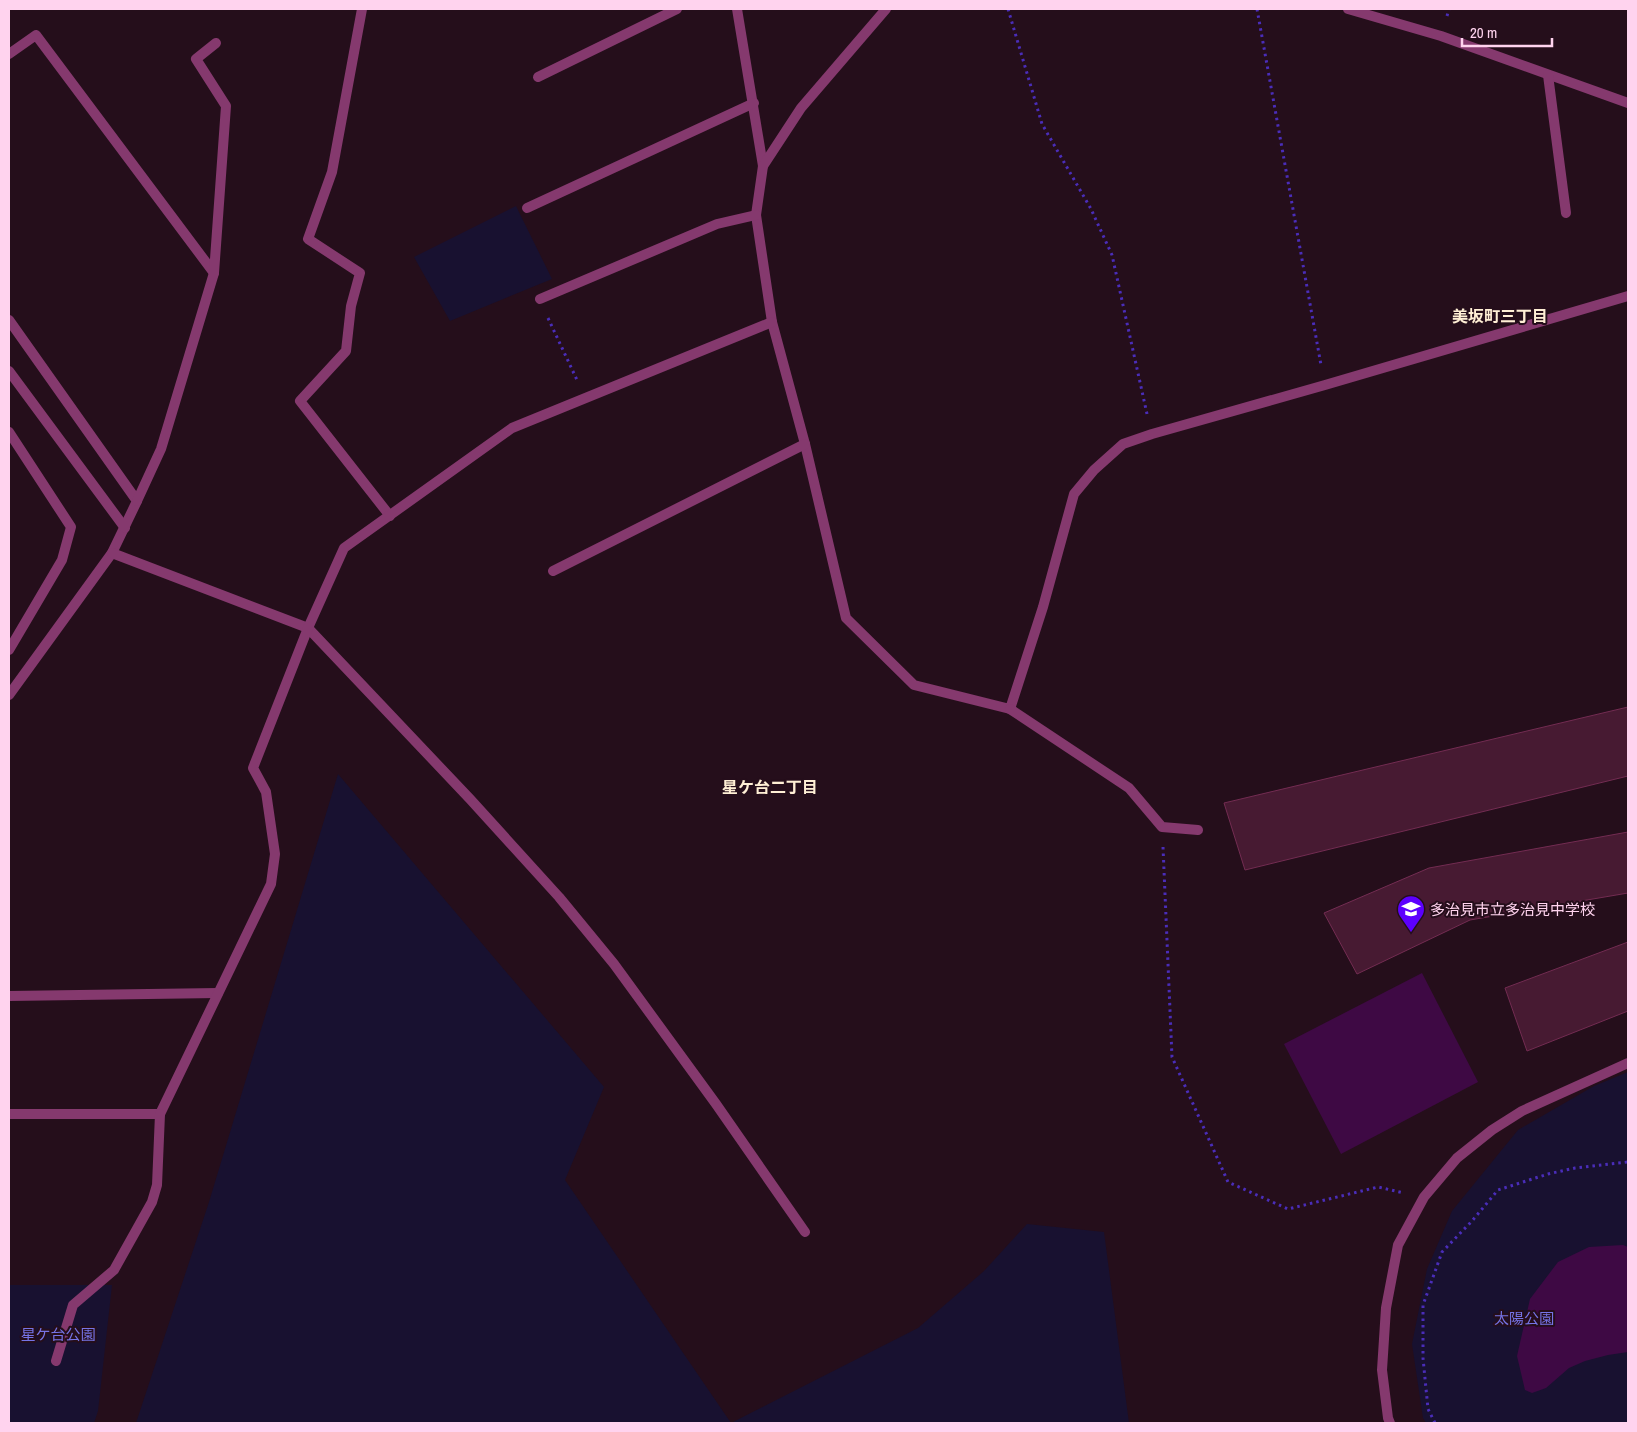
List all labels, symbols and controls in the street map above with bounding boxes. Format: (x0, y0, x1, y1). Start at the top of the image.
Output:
scale bar (1462, 15, 1552, 47)
text: 20 m (1470, 22, 1497, 43)
district label: 美坂町三丁目 (1452, 305, 1548, 327)
district label: 星ケ台二丁目 (722, 776, 818, 798)
school or university icon: 多治見市立多治見中学校 (1396, 894, 1426, 933)
place label: 多治見市立多治見中学校 (1430, 899, 1595, 920)
park label: 太陽公園 (1494, 1308, 1554, 1329)
park label: 星ケ台公園 (20, 1324, 96, 1345)

